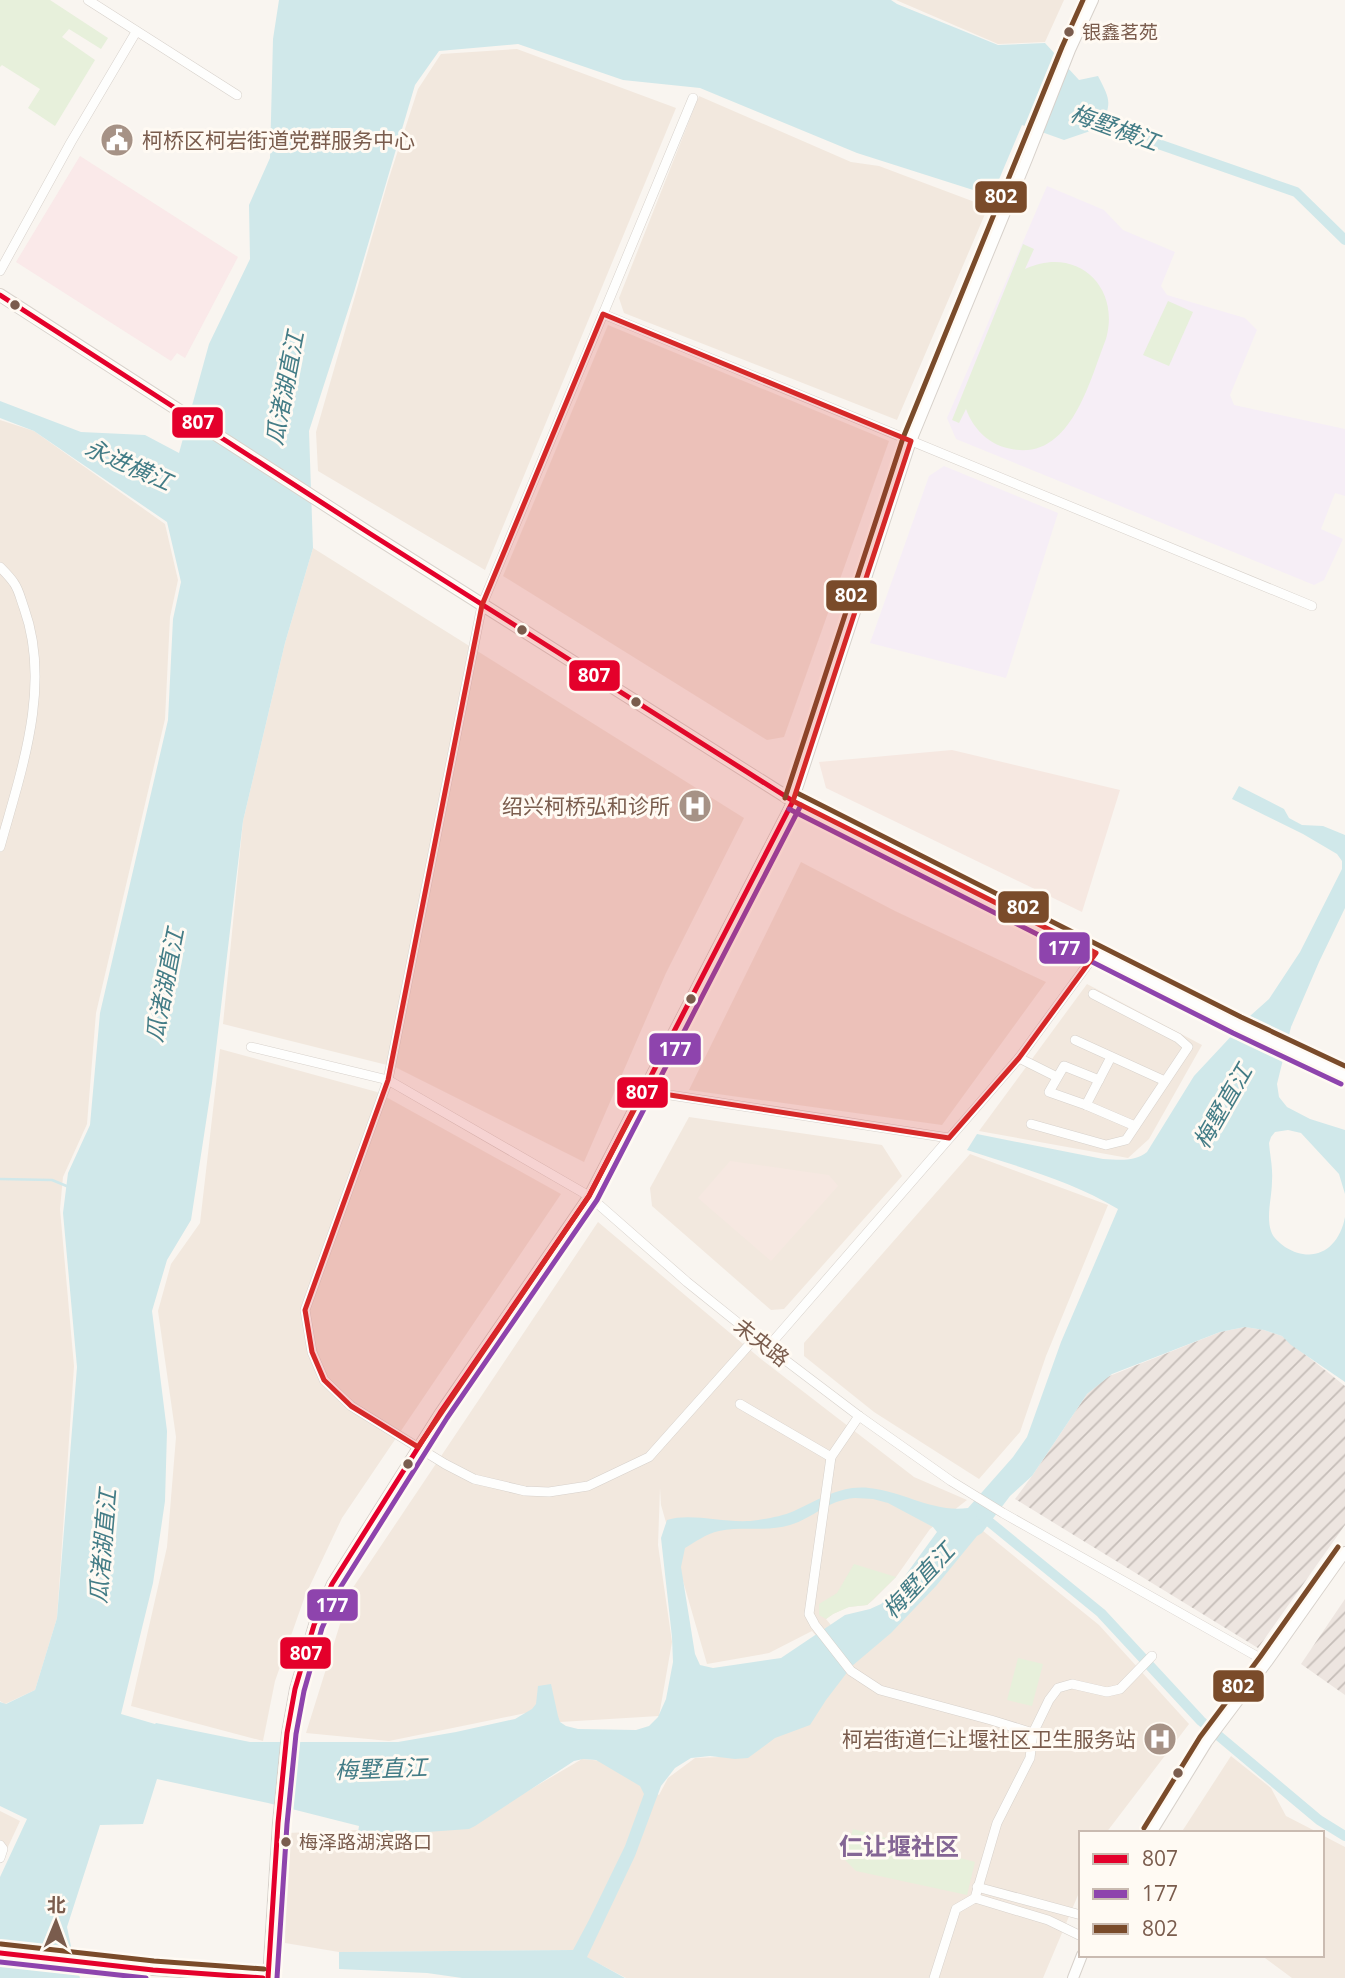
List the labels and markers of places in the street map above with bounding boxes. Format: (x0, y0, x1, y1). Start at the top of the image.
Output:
place label: 银鑫茗苑 (1082, 19, 1158, 45)
marker: 银鑫茗苑 (1062, 25, 1076, 39)
public building icon: 柯桥区柯岩街道党群服务中心 (98, 121, 136, 159)
place label: 柯桥区柯岩街道党群服务中心 (142, 126, 415, 154)
unlabelled marker (8, 298, 22, 312)
unlabelled marker (515, 623, 529, 637)
unlabelled marker (629, 695, 643, 709)
hospital icon: 绍兴柯桥弘和诊所 (676, 787, 714, 825)
place label: 绍兴柯桥弘和诊所 (502, 792, 670, 820)
unlabelled marker (684, 992, 698, 1006)
unlabelled marker (401, 1457, 415, 1471)
hospital icon: 柯岩街道仁让堰社区卫生服务站 (1141, 1720, 1179, 1758)
place label: 柯岩街道仁让堰社区卫生服务站 (842, 1725, 1136, 1753)
unlabelled marker (1171, 1766, 1185, 1780)
place label: 梅泽路湖滨路口 (299, 1829, 432, 1855)
marker: 梅泽路湖滨路口 (279, 1835, 293, 1849)

